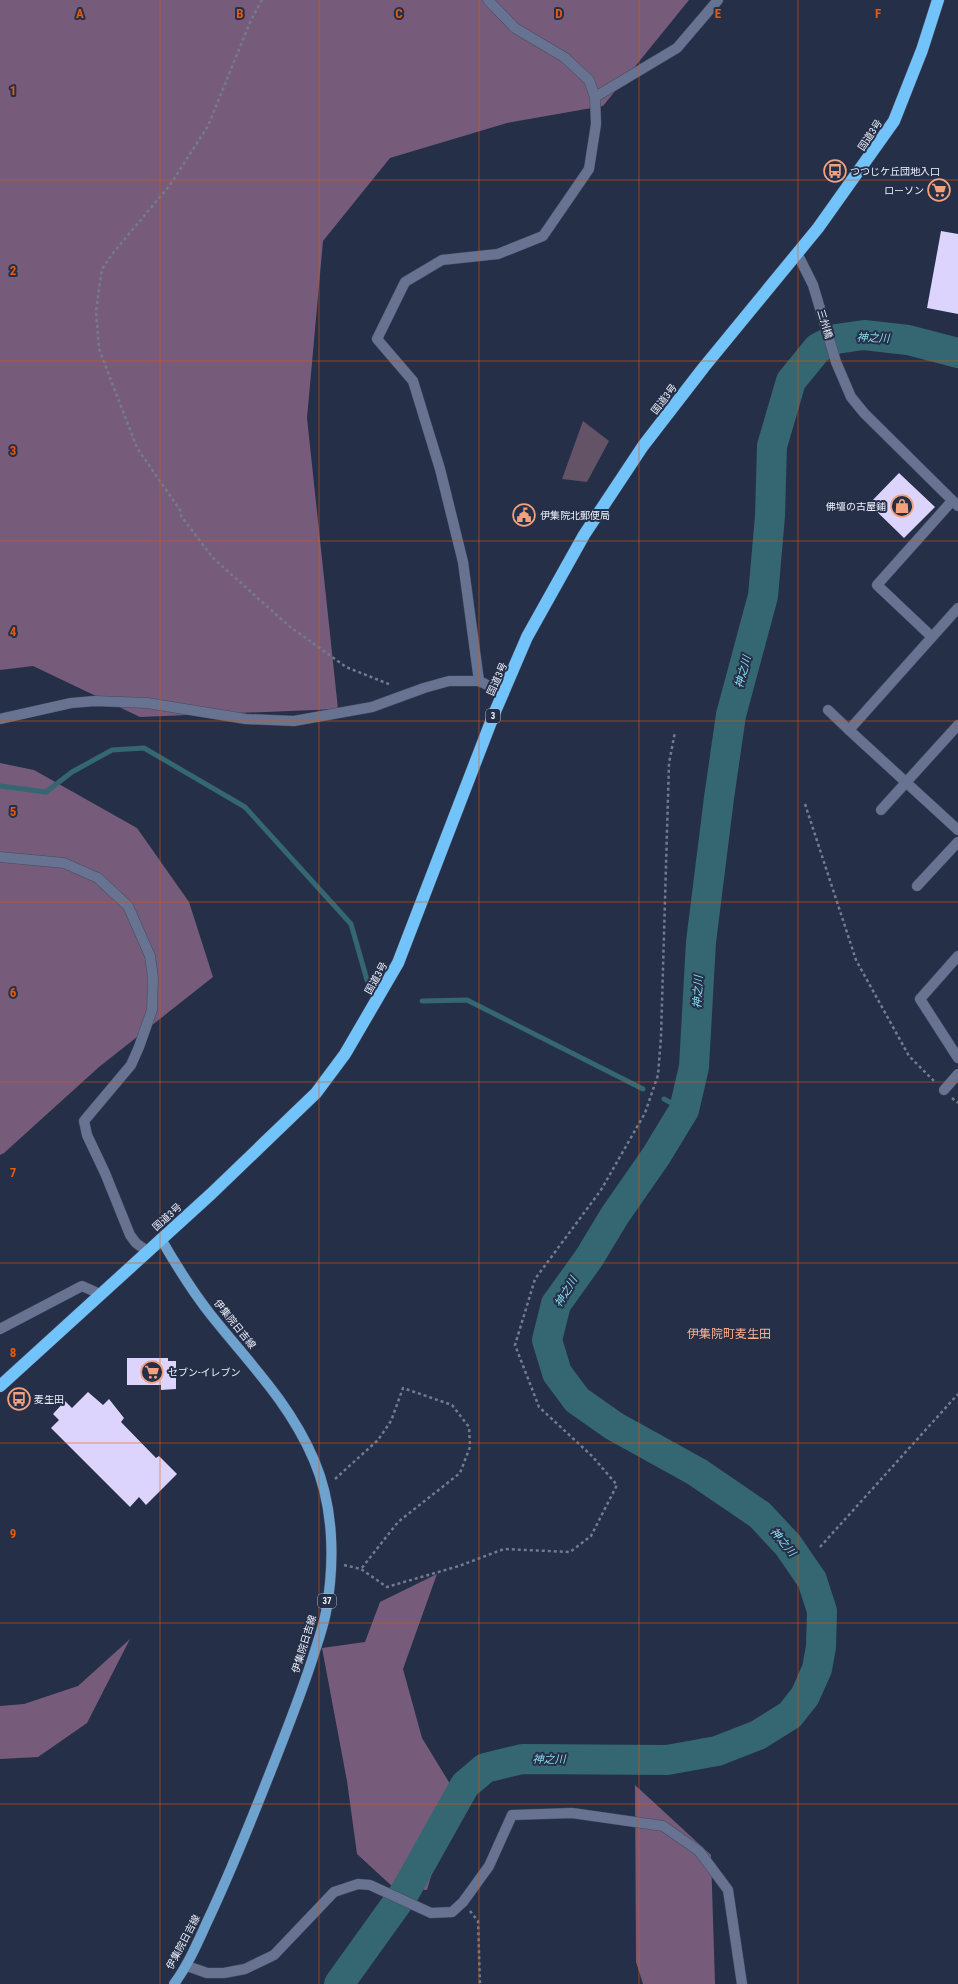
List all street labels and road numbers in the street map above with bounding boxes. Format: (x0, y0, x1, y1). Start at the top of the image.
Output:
street label: 国道3号 (856, 117, 884, 153)
street label: 三州橋 (815, 308, 835, 340)
street label: 国道3号 (649, 382, 679, 416)
street label: 国道3号 (485, 661, 509, 697)
road number: 3 (486, 709, 500, 723)
street label: 国道3号 (363, 960, 389, 996)
street label: 国道3号 (150, 1201, 184, 1233)
street label: 伊集院日吉線 (212, 1297, 258, 1351)
road number: 37 (318, 1594, 336, 1608)
street label: 伊集院日吉線 (290, 1614, 318, 1674)
street label: 伊集院日吉線 (164, 1913, 202, 1971)

